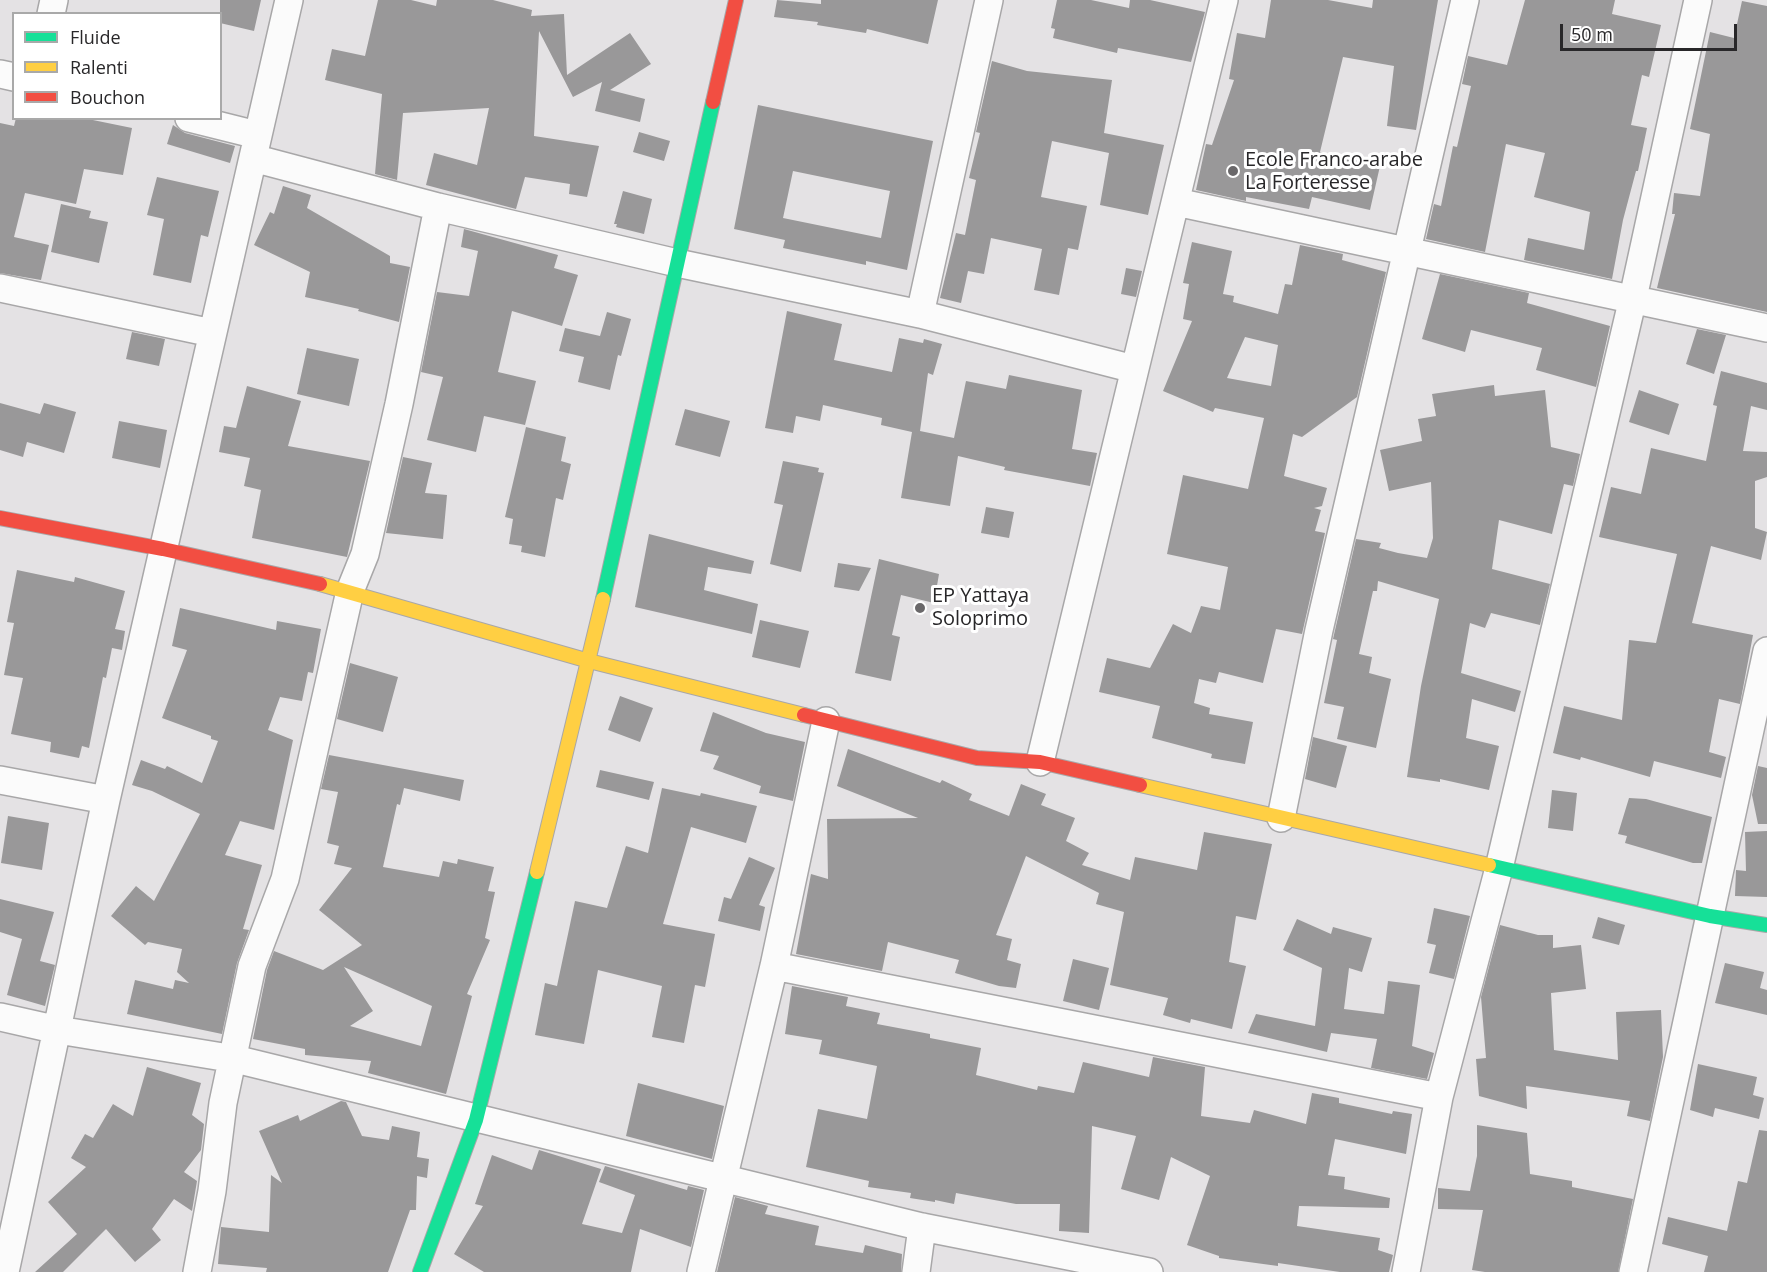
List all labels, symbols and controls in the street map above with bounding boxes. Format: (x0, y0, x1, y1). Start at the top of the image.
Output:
legend (12, 12, 222, 120)
scale bar (1563, 12, 1740, 50)
text: 50 m (1571, 22, 1613, 46)
text: Fluide (70, 25, 121, 49)
text: Ralenti (70, 55, 128, 79)
text: Bouchon (70, 85, 145, 109)
place label: Ecole Franco-arabe La Forteresse (1245, 148, 1423, 195)
marker: Ecole Franco-arabe La Forteresse (1226, 164, 1240, 178)
place label: EP Yattaya Soloprimo (932, 584, 1029, 631)
marker: EP Yattaya Soloprimo (913, 601, 927, 615)

